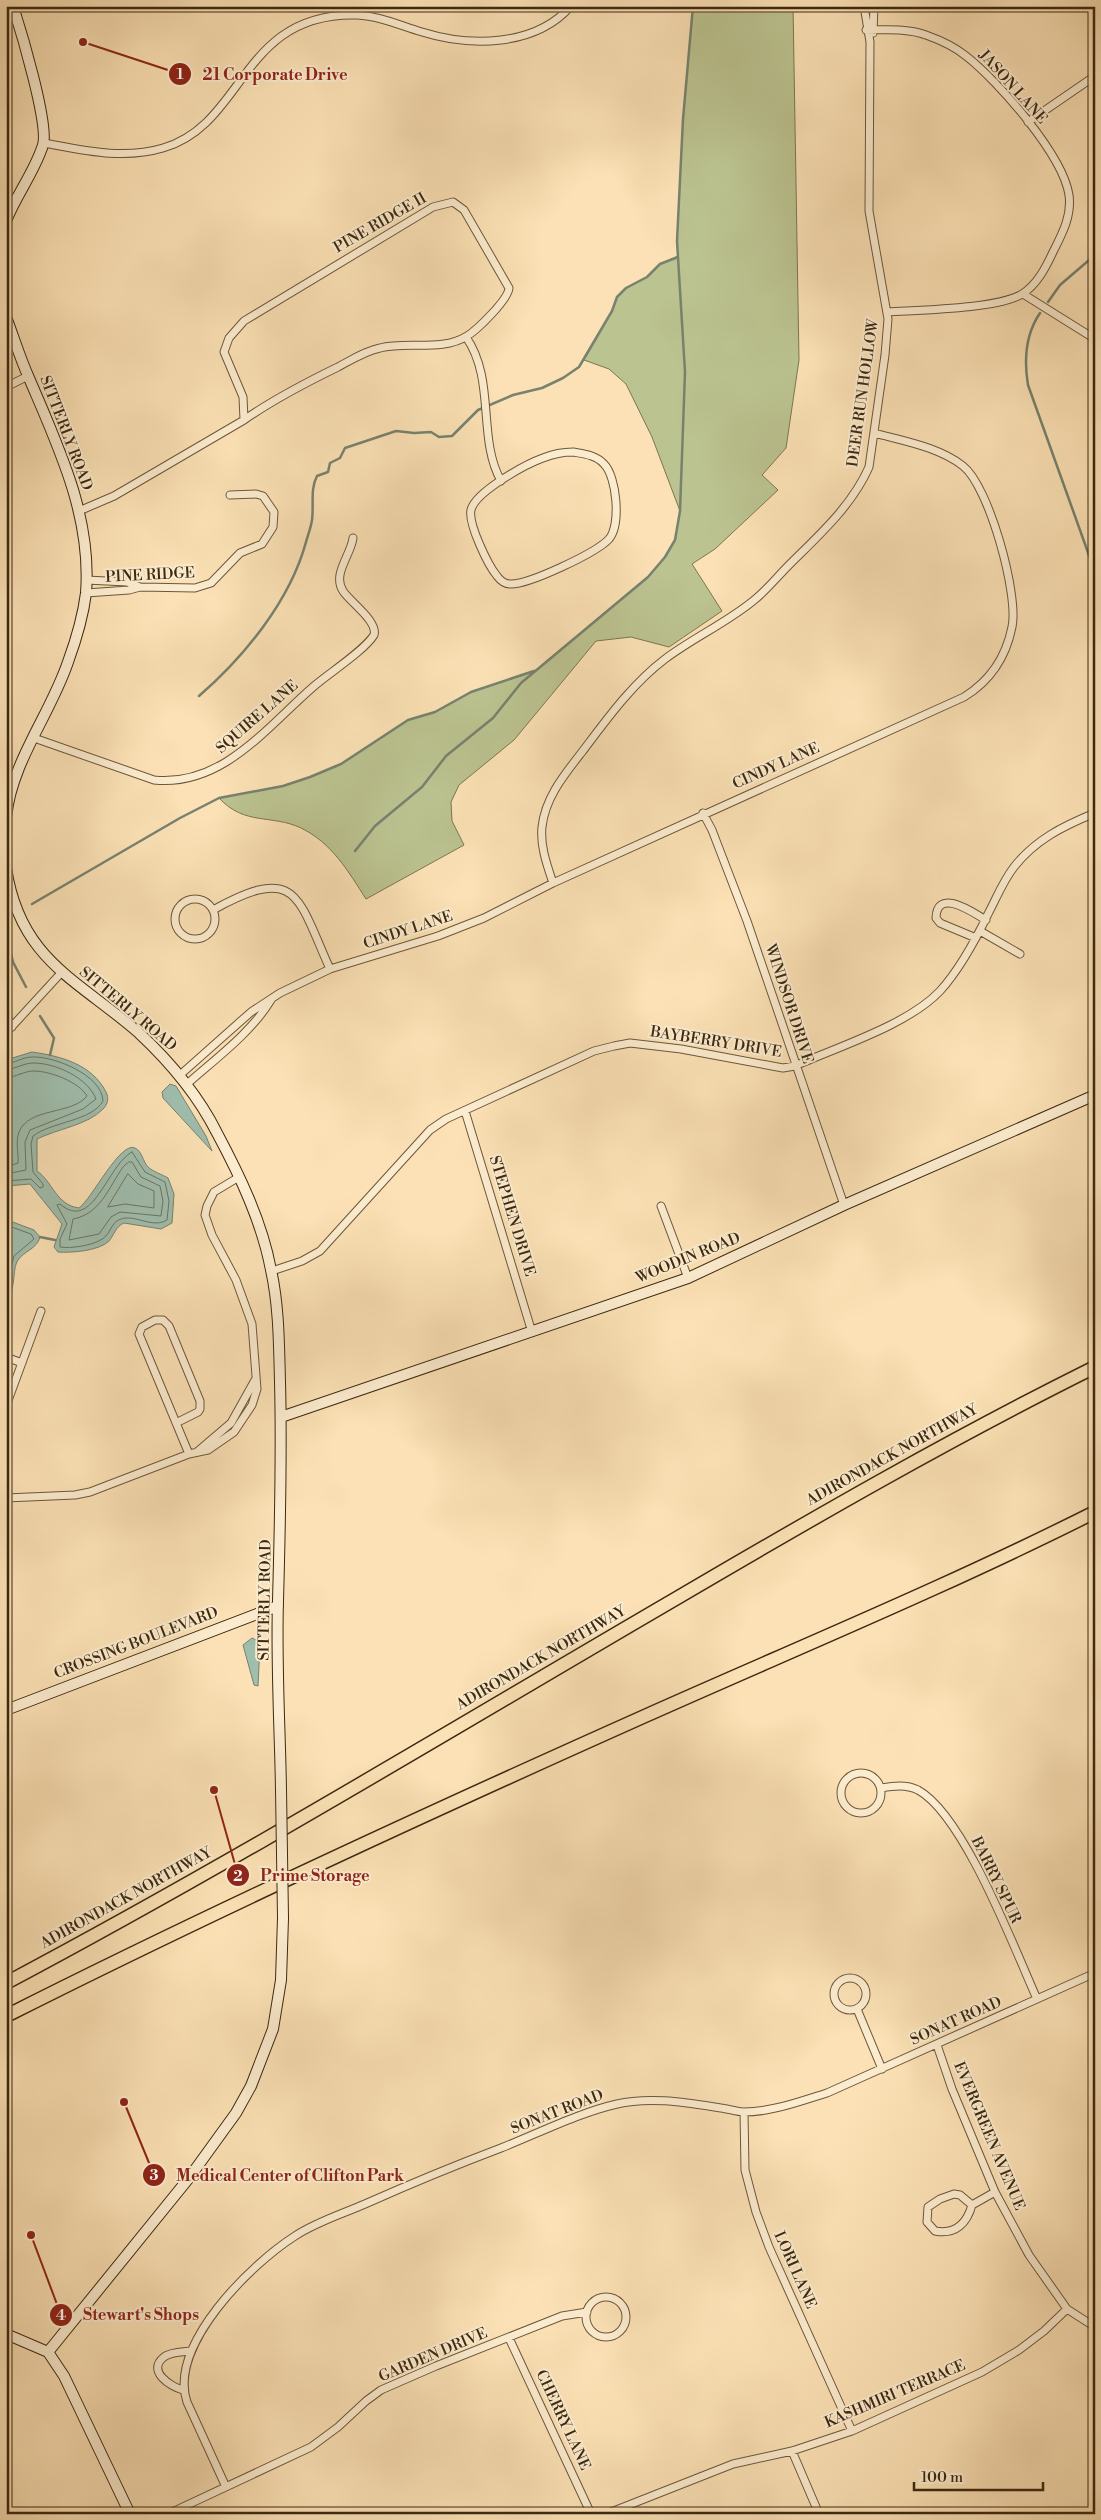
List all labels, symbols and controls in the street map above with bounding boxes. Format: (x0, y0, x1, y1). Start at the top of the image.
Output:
street label: JASON LANE (974, 45, 1051, 128)
callout: 21 Corporate Drive (167, 58, 357, 89)
text: 1 (176, 65, 184, 84)
text: 21 Corporate Drive (202, 65, 348, 85)
street label: PINE RIDGE II (330, 189, 430, 257)
street label: DEER RUN HOLLOW (843, 317, 883, 468)
street label: SITTERLY ROAD (35, 373, 97, 493)
street label: PINE RIDGE (105, 563, 195, 587)
street label: SQUIRE LANE (212, 676, 302, 758)
street label: CINDY LANE (730, 738, 822, 794)
street label: CINDY LANE (361, 907, 455, 953)
street label: WINDSOR DRIVE (760, 941, 817, 1066)
street label: SITTERLY ROAD (75, 963, 181, 1055)
street label: BAYBERRY DRIVE (648, 1022, 783, 1062)
street label: STEPHEN DRIVE (485, 1153, 539, 1279)
street label: WOODIN ROAD (632, 1228, 743, 1288)
street label: ADIRONDACK NORTHWAY (802, 1399, 982, 1511)
street label: SITTERLY ROAD (254, 1539, 276, 1661)
street label: ADIRONDACK NORTHWAY (452, 1601, 630, 1715)
street label: CROSSING BOULEVARD (51, 1603, 221, 1683)
street label: BARRY SPUR (966, 1833, 1025, 1927)
street label: ADIRONDACK NORTHWAY (36, 1842, 216, 1954)
callout: Prime Storage (226, 1860, 380, 1891)
text: Prime Storage (260, 1866, 370, 1886)
text: 2 (233, 1867, 243, 1886)
street label: SONAT ROAD (907, 1992, 1005, 2050)
street label: EVERGREEN AVENUE (949, 2059, 1029, 2213)
street label: SONAT ROAD (508, 2086, 606, 2138)
callout: Medical Center of Clifton Park (141, 2160, 414, 2191)
text: 3 (149, 2166, 159, 2185)
text: Medical Center of Clifton Park (176, 2166, 405, 2186)
street label: LORI LANE (769, 2228, 821, 2312)
callout: Stewart's Shops (48, 2299, 209, 2330)
text: Stewart's Shops (83, 2305, 199, 2325)
text: 4 (56, 2306, 66, 2325)
street label: GARDEN DRIVE (376, 2324, 490, 2386)
street label: KASHMIRI TERRACE (822, 2356, 968, 2432)
street label: CHERRY LANE (531, 2367, 595, 2473)
scale bar (914, 2460, 1042, 2492)
text: 100 m (921, 2468, 963, 2487)

